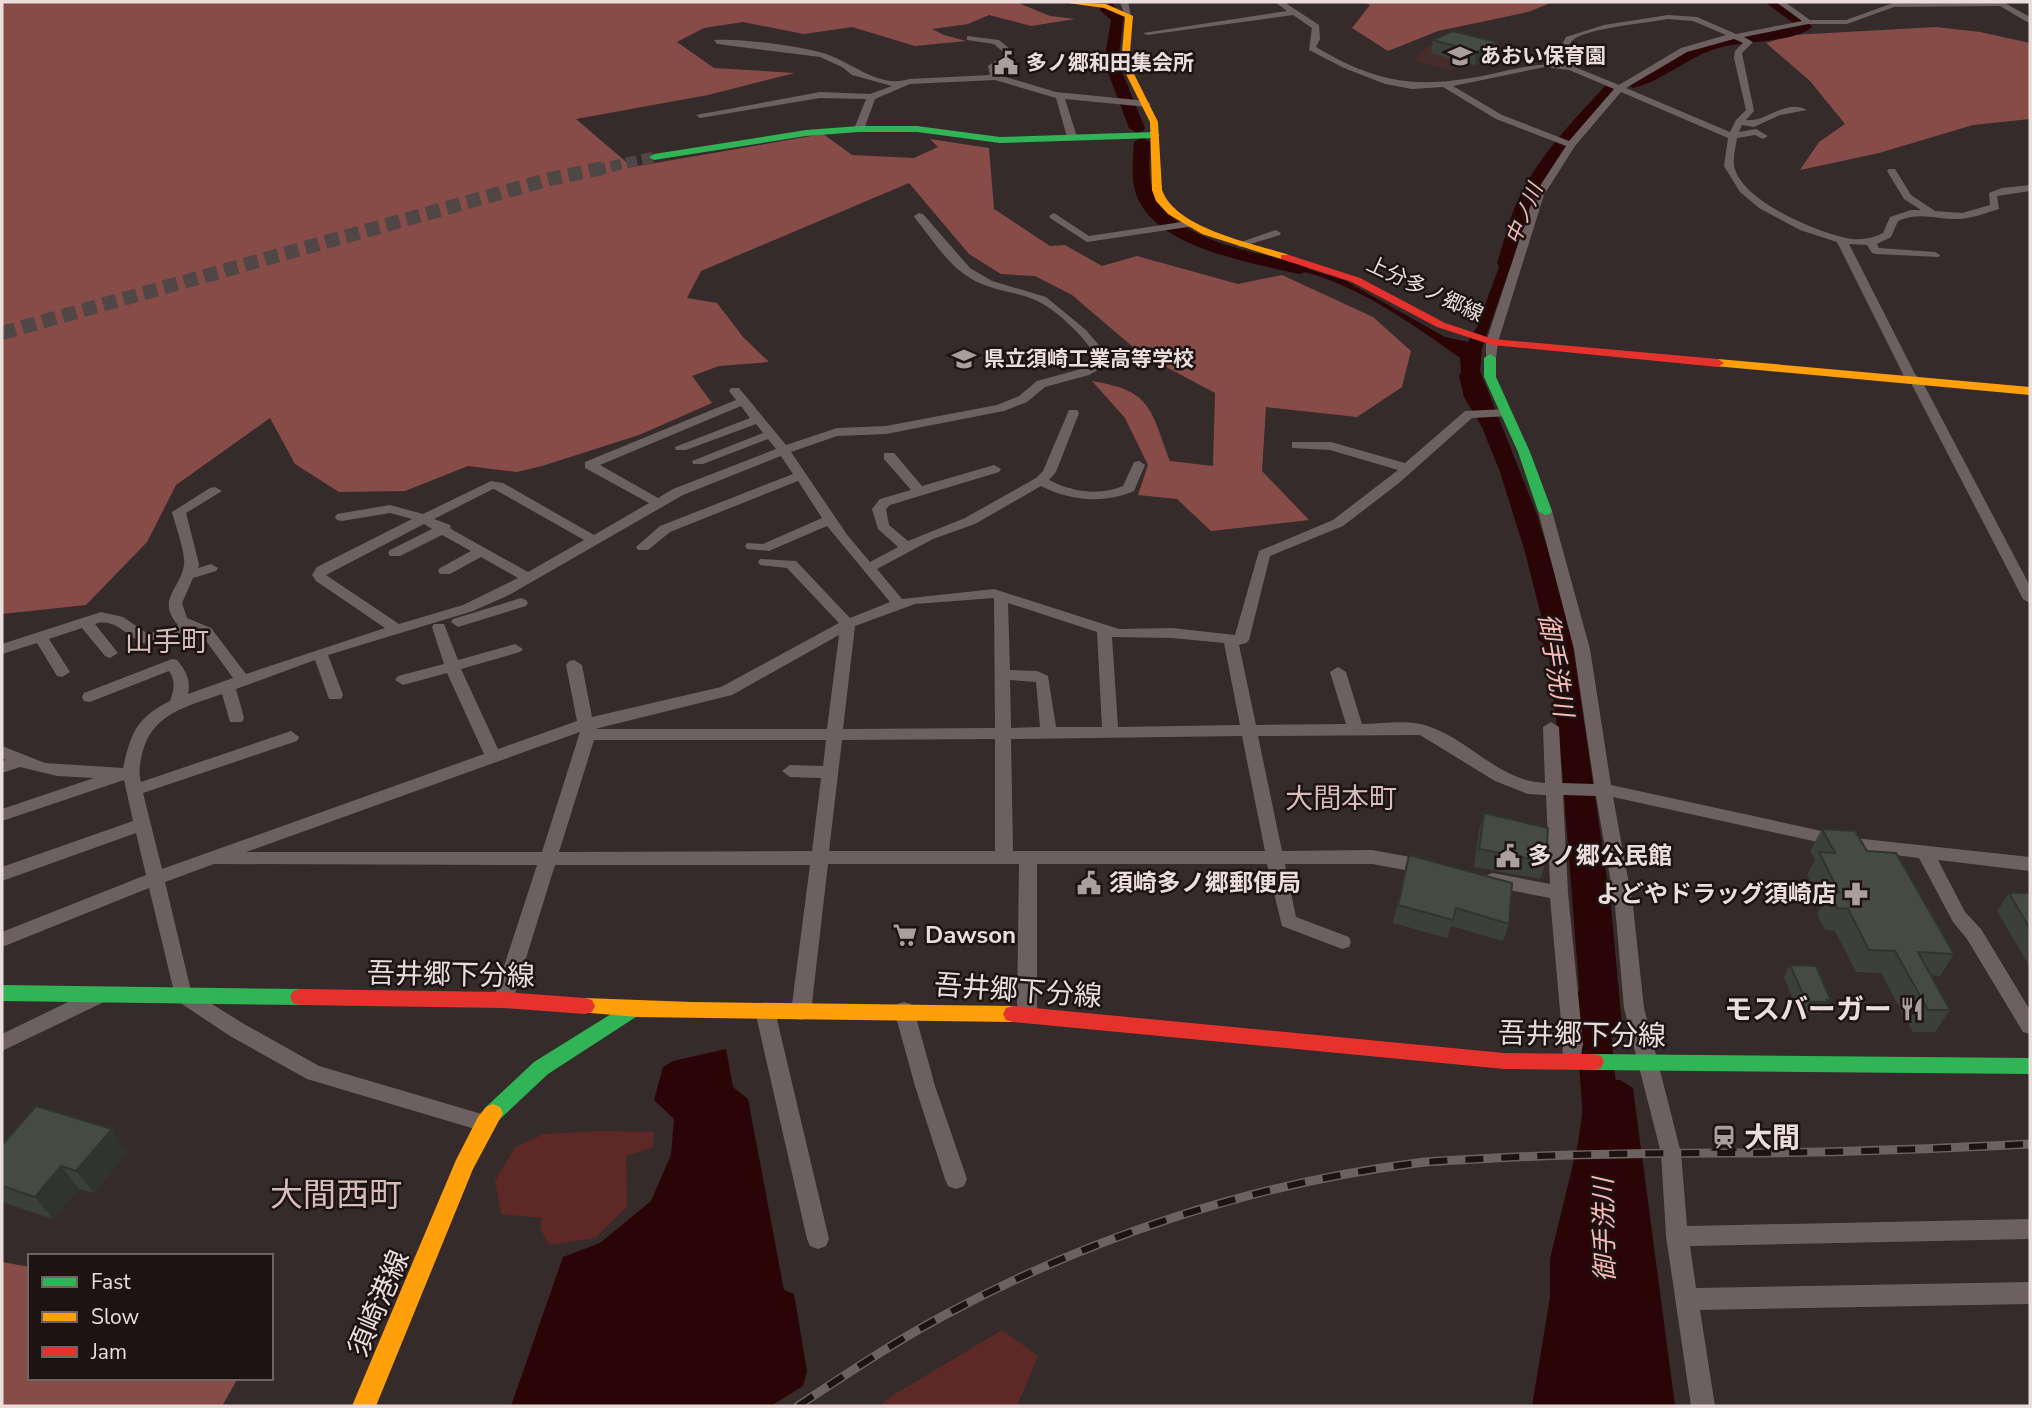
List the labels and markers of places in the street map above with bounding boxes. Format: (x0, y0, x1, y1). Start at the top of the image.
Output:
school or university icon: あおい保育園 (1446, 42, 1474, 70)
place label: あおい保育園 (1480, 42, 1606, 70)
public building icon: 多ノ郷和田集会所 (992, 49, 1020, 77)
place label: 多ノ郷和田集会所 (1026, 49, 1194, 77)
school or university icon: 県立須崎工業高等学校 (950, 345, 978, 373)
place label: 県立須崎工業高等学校 (984, 345, 1194, 373)
place label: 多ノ郷公民館 (1528, 840, 1672, 872)
public building icon: 多ノ郷公民館 (1494, 842, 1522, 870)
place label: 須崎多ノ郷郵便局 (1109, 867, 1301, 899)
public building icon: 須崎多ノ郷郵便局 (1075, 869, 1103, 897)
place label: よどやドラッグ須崎店 (1596, 878, 1836, 910)
pharmacy icon: よどやドラッグ須崎店 (1842, 880, 1870, 908)
place label: Dawson (925, 919, 1016, 951)
supermarket icon: Dawson (891, 921, 919, 949)
place label: モスバーガー (1724, 991, 1892, 1029)
restaurant icon: モスバーガー (1898, 995, 1926, 1023)
place label: 大間 (1744, 1119, 1800, 1157)
station icon: 大間 (1710, 1123, 1738, 1151)

